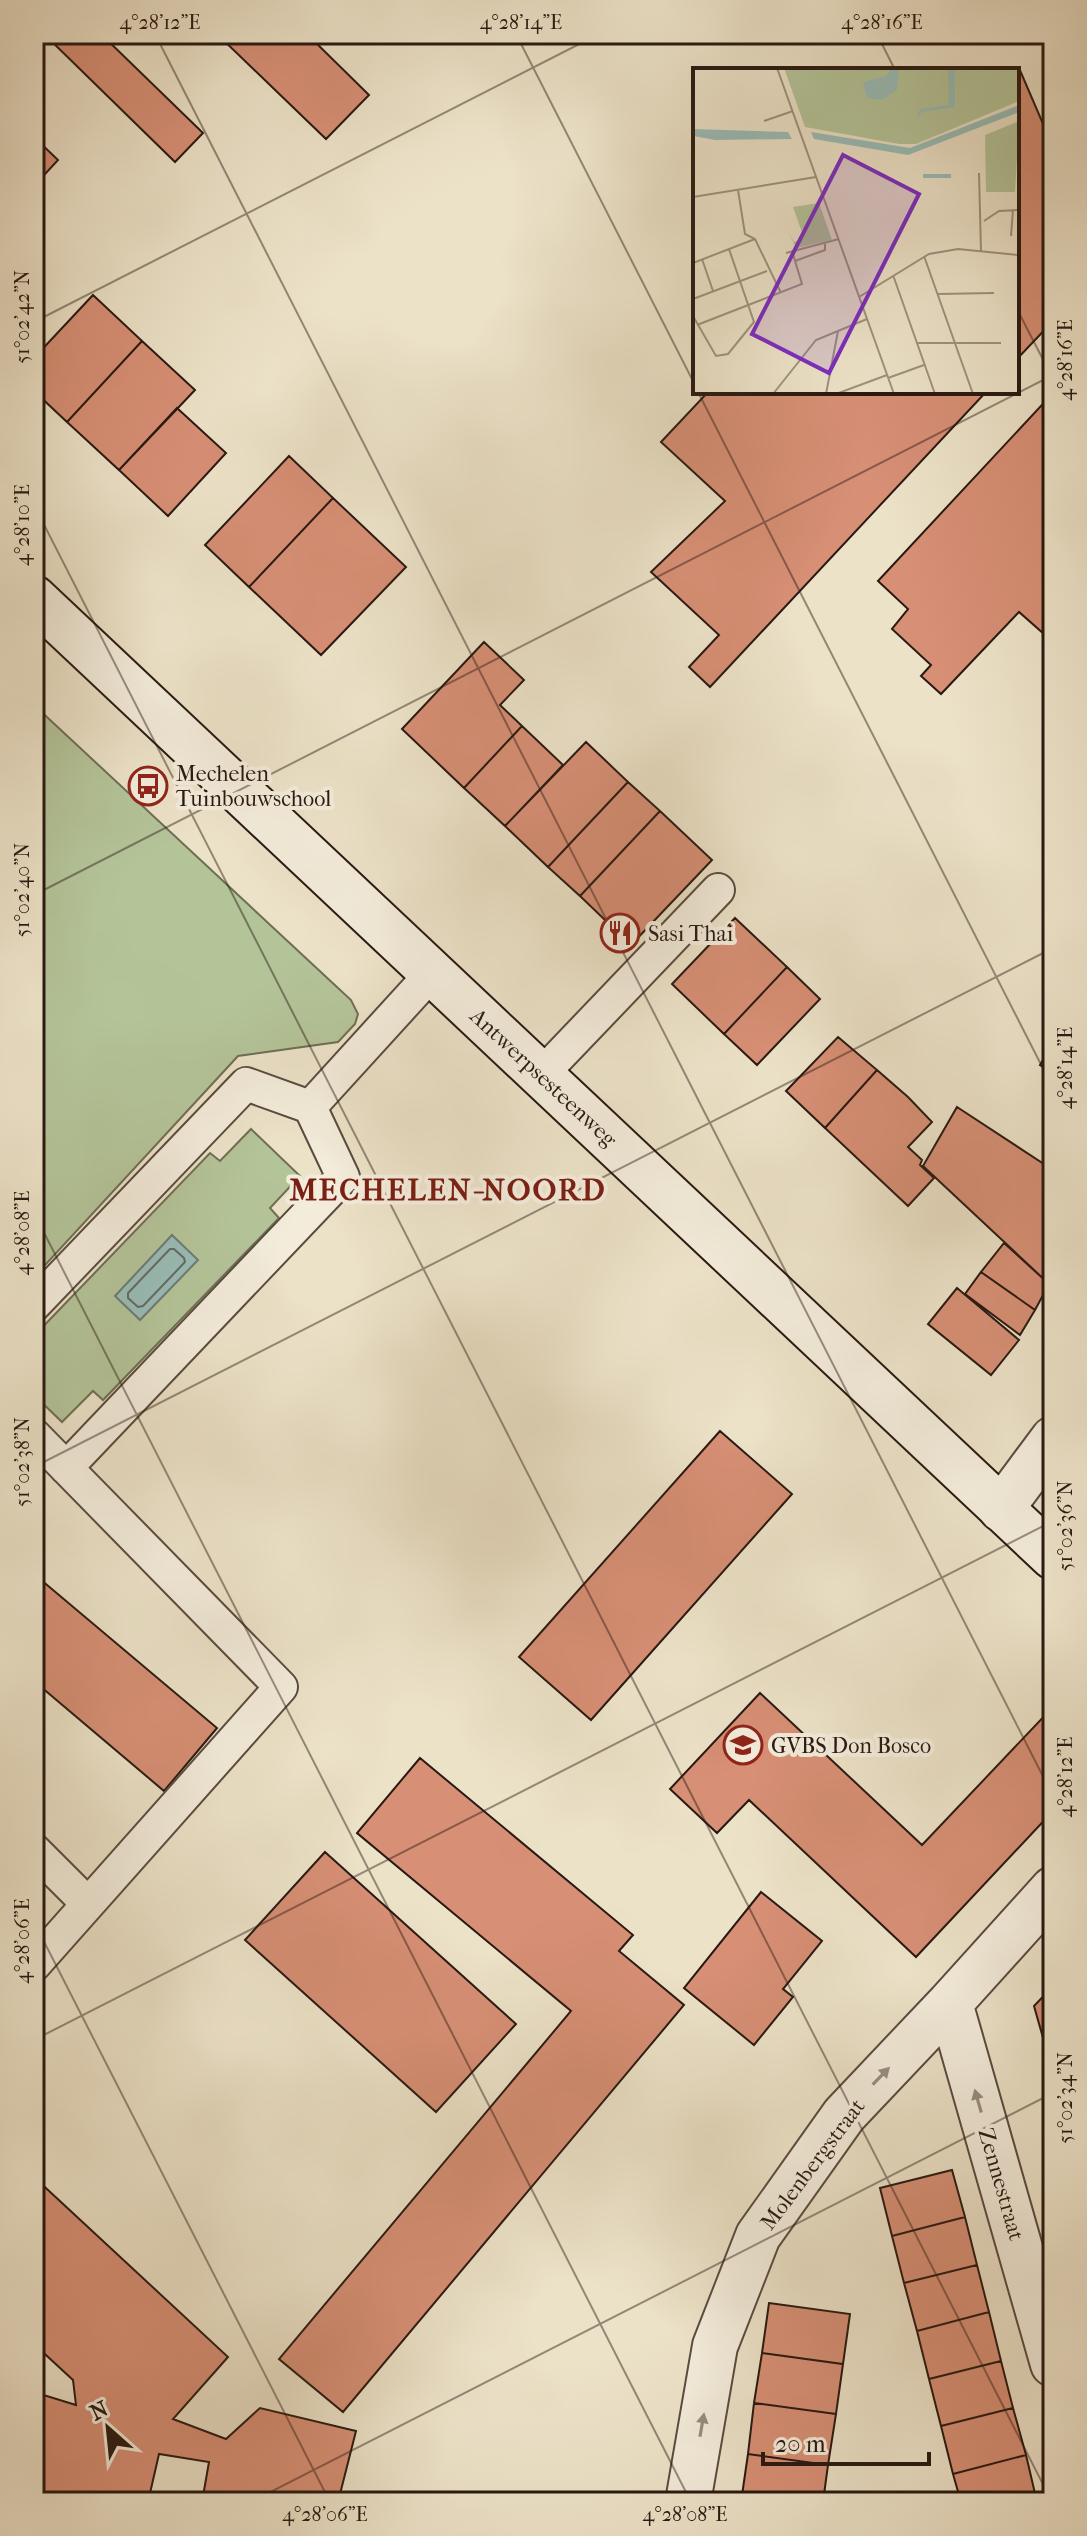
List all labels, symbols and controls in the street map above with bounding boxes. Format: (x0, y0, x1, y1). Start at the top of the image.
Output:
text: 4°28'12"E (119, 11, 201, 34)
text: 4°28'14"E (480, 11, 562, 34)
text: 4°28'16"E (841, 11, 923, 34)
inset map (693, 68, 1019, 394)
text: 51°02'42"N (11, 270, 34, 364)
text: 4°28'16"E (1054, 319, 1077, 401)
text: 4°28'10"E (11, 484, 34, 566)
place label: Mechelen Tuinbouwschool (176, 761, 331, 812)
bus stop icon: Mechelen Tuinbouwschool (127, 765, 169, 807)
text: 51°02'40"N (11, 843, 34, 937)
restaurant icon: Sasi Thai (599, 912, 641, 954)
place label: Sasi Thai (648, 921, 734, 947)
street label: Antwerpsesteenweg (464, 1002, 622, 1153)
text: 4°28'14"E (1054, 1027, 1077, 1109)
district label: MECHELEN-NOORD (289, 1173, 607, 1208)
text: 4°28'08"E (11, 1191, 34, 1275)
text: 51°02'38"N (11, 1417, 34, 1507)
text: 51°02'36"N (1054, 1481, 1077, 1571)
school or university icon: GVBS Don Bosco (722, 1724, 764, 1766)
place label: GVBS Don Bosco (771, 1733, 931, 1759)
text: 4°28'12"E (1054, 1736, 1077, 1818)
text: 4°28'06"E (11, 1898, 34, 1984)
text: 51°02'34"N (1054, 2052, 1077, 2144)
one-way arrow (871, 2067, 889, 2086)
one-way arrow (971, 2088, 984, 2112)
street label: Molenbergstraat (755, 2094, 871, 2235)
street label: Zennestraat (973, 2125, 1030, 2244)
north arrow (68, 2388, 148, 2468)
text: N (86, 2396, 113, 2426)
one-way arrow (696, 2412, 708, 2437)
scale bar (763, 2416, 929, 2466)
text: 20 m (775, 2430, 826, 2458)
text: 4°28'06"E (282, 2503, 368, 2526)
text: 4°28'08"E (643, 2503, 727, 2526)

